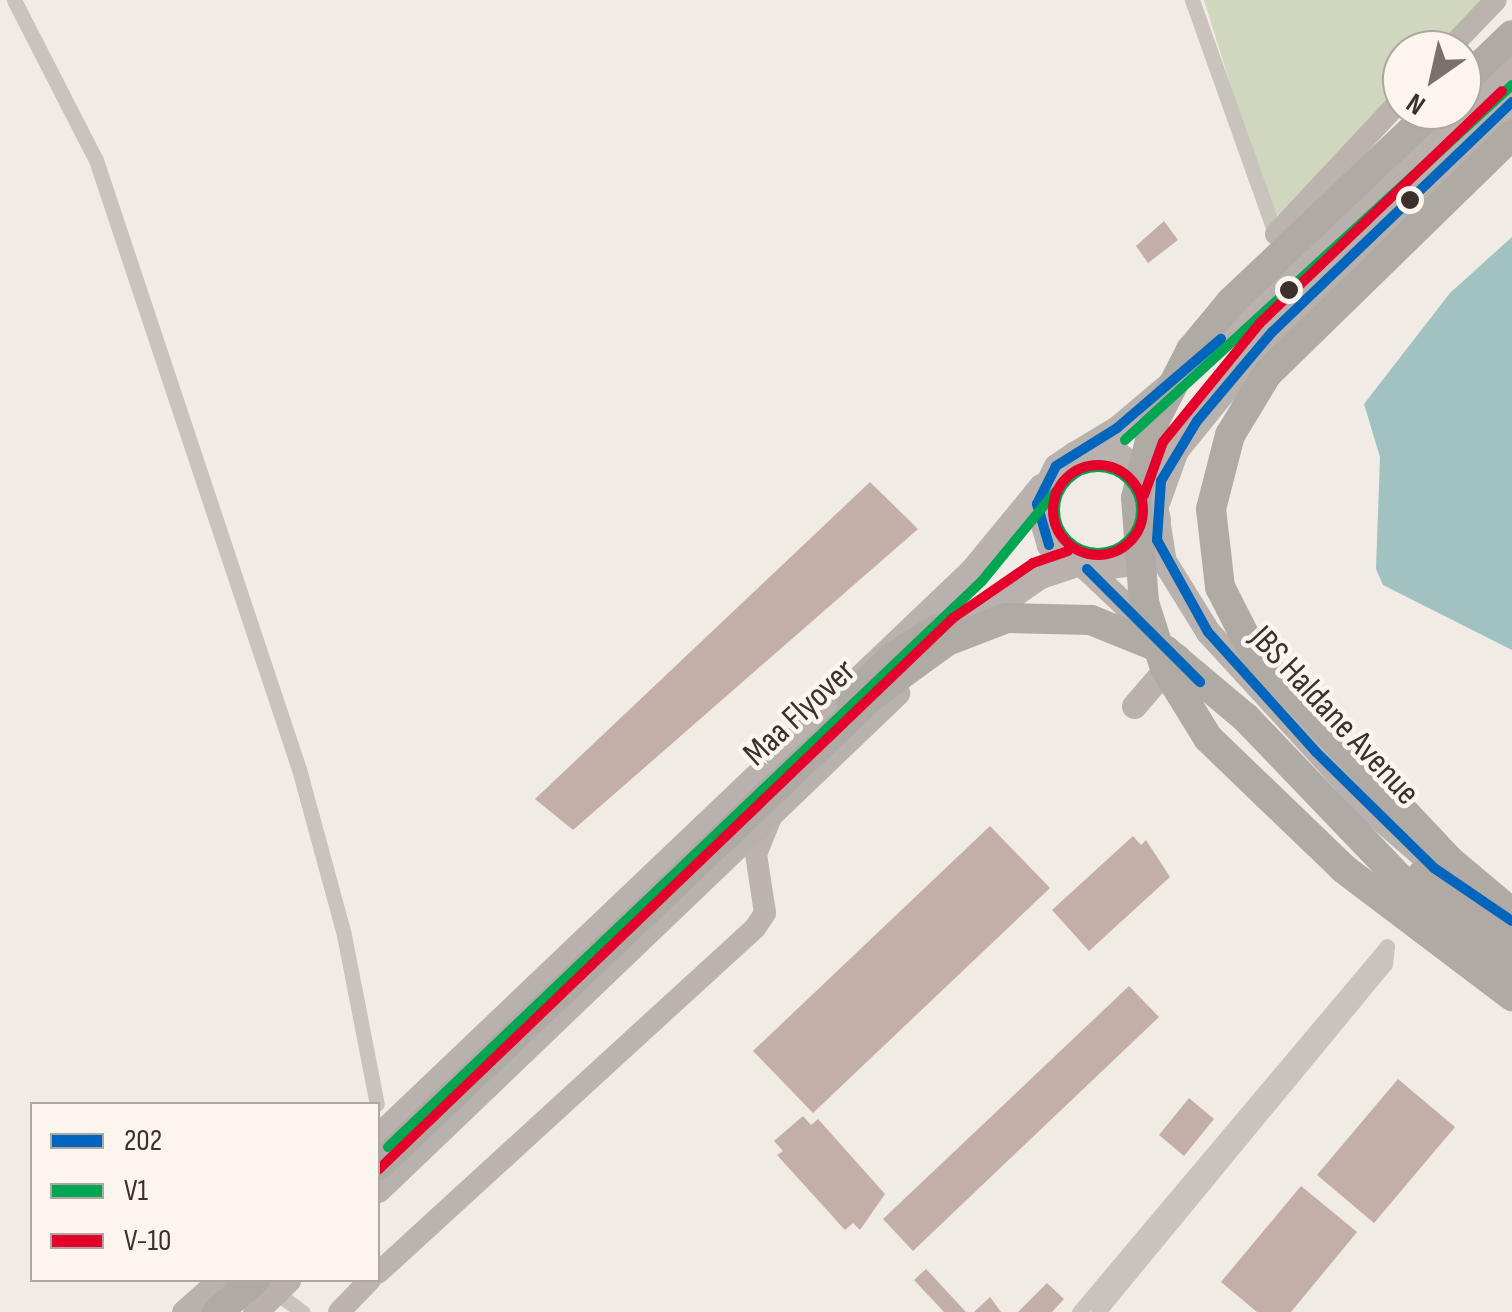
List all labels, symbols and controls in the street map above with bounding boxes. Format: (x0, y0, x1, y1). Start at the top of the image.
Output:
north arrow (1382, 30, 1482, 130)
text: N (1401, 86, 1431, 121)
unlabelled marker (1400, 190, 1420, 210)
unlabelled marker (1279, 280, 1299, 300)
street label: JBS Haldane Avenue (1240, 618, 1428, 814)
street label: Maa Flyover (735, 651, 865, 775)
legend (30, 1102, 380, 1282)
text: 202 (124, 1123, 162, 1159)
text: V1 (124, 1173, 148, 1209)
text: V-10 (124, 1223, 171, 1259)

